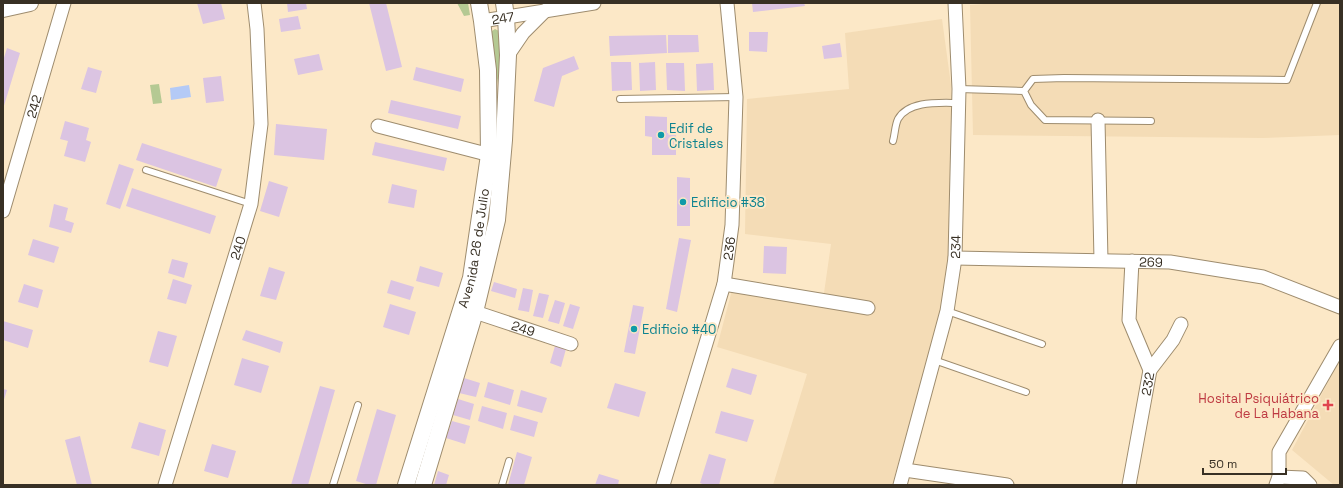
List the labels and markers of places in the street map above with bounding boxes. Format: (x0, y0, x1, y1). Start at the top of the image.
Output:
place label: Edif de Cristales (669, 120, 723, 152)
marker: Edif de Cristales (656, 130, 666, 140)
place label: Edificio #38 (691, 194, 765, 211)
marker: Edificio #38 (678, 197, 688, 207)
place label: Edificio #40 (642, 321, 716, 338)
marker: Edificio #40 (629, 324, 639, 334)
place label: Hosital Psiquiátrico de La Habana (1198, 390, 1320, 422)
marker: Hosital Psiquiátrico de La Habana (1322, 399, 1334, 411)

